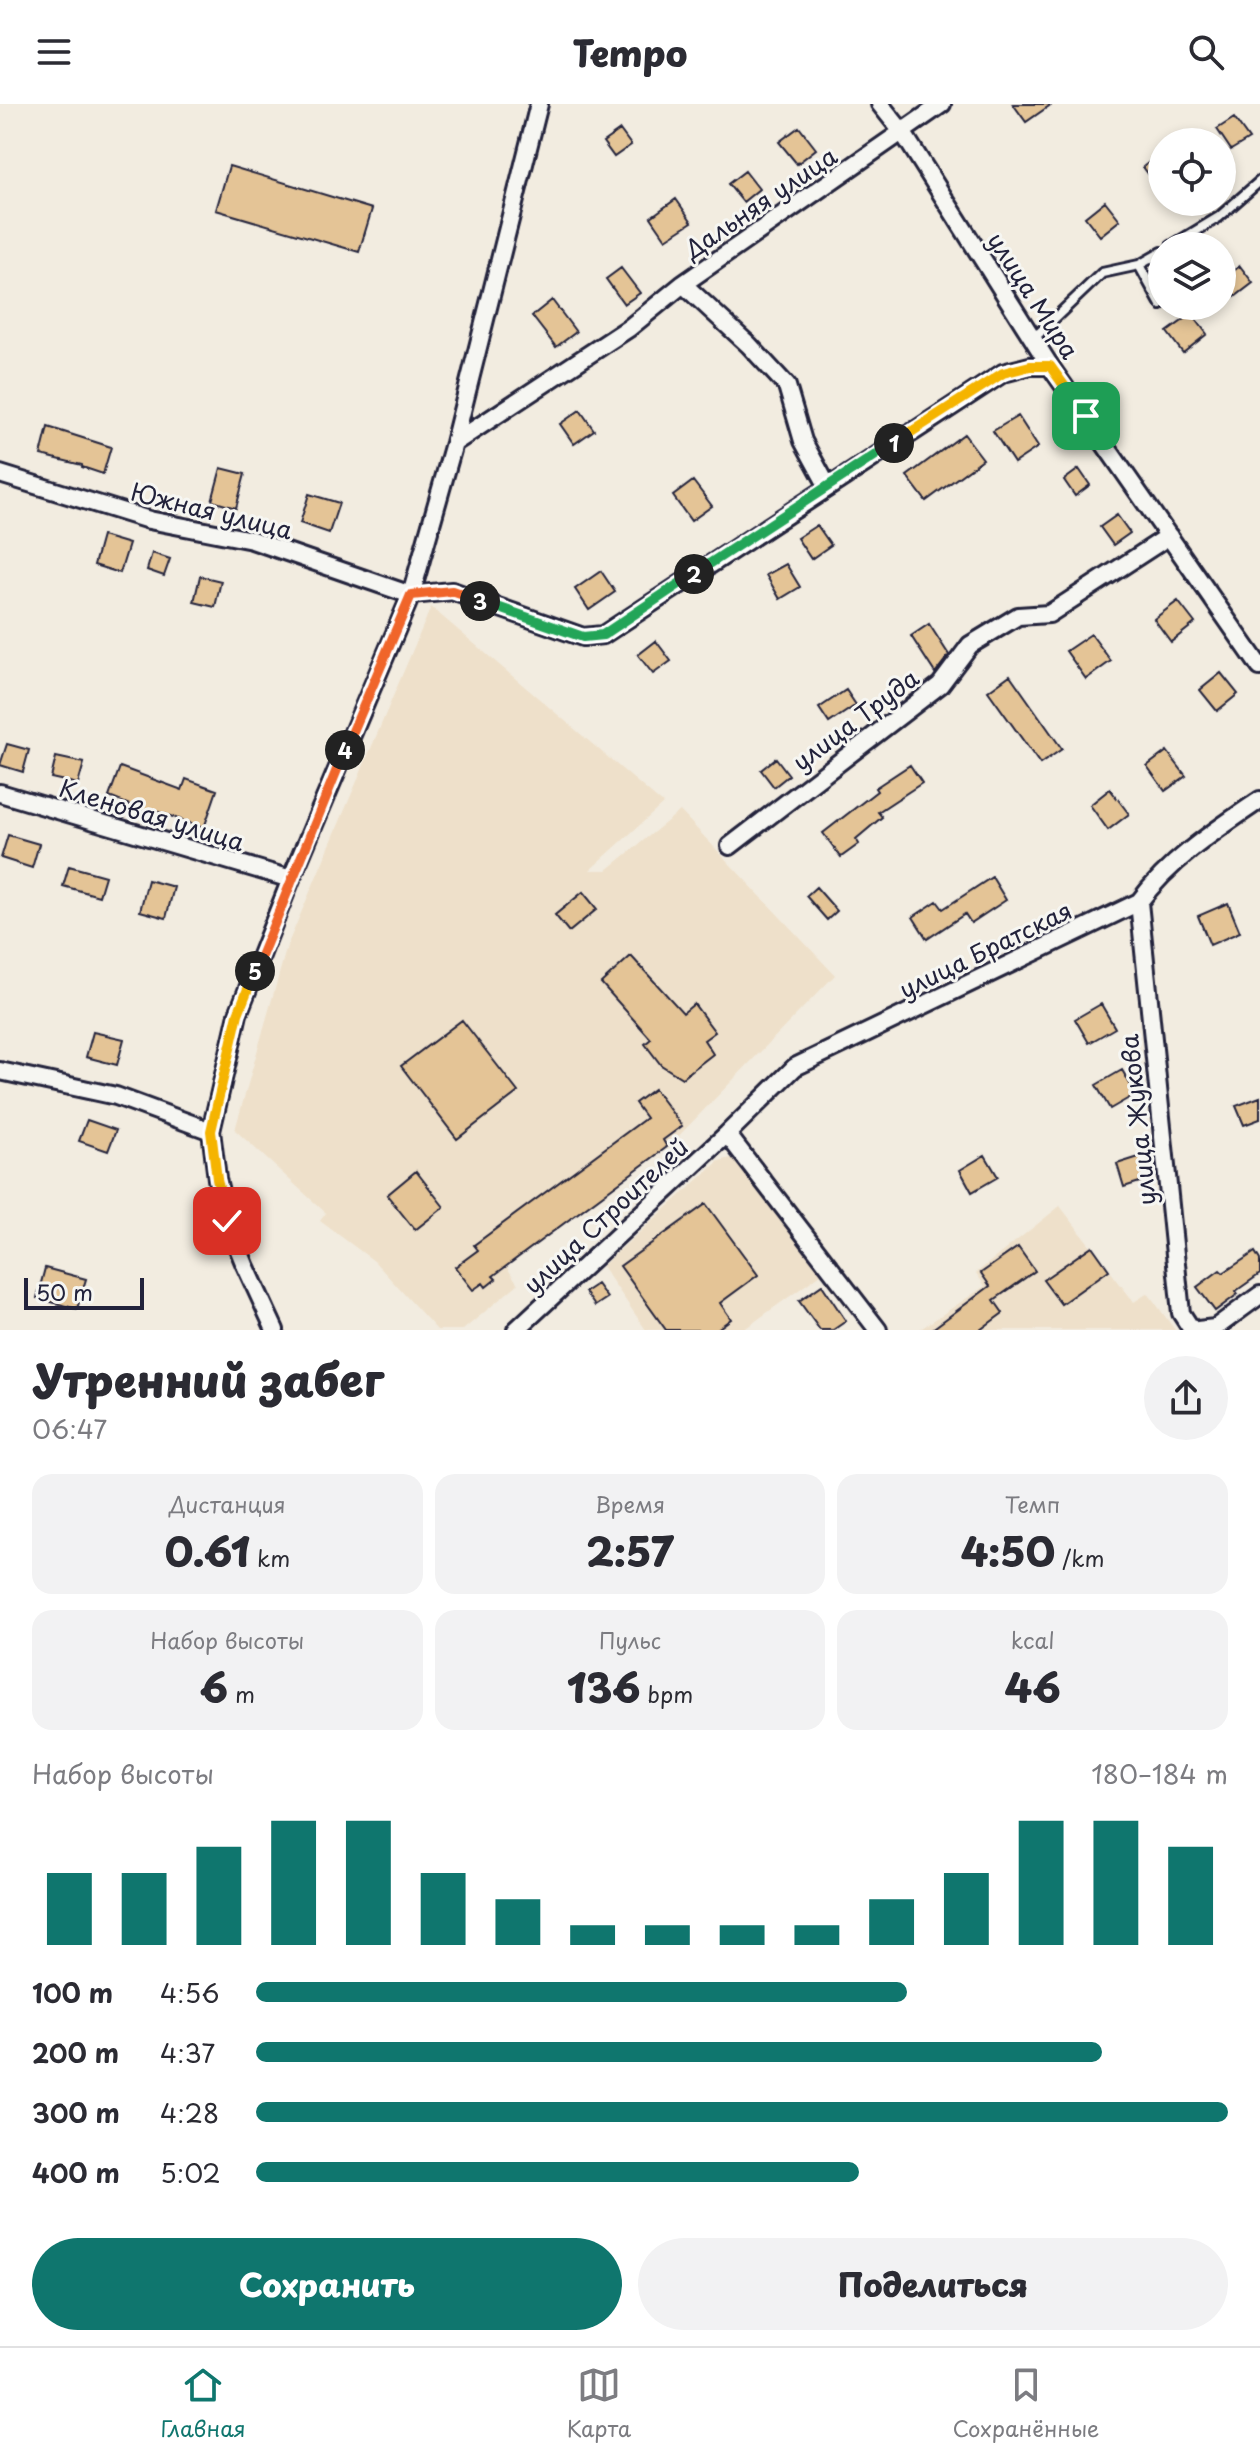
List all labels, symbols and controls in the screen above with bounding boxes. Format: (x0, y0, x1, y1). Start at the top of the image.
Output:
text: Tempo (573, 25, 687, 79)
icon: menu (32, 30, 76, 74)
icon: search (1184, 30, 1228, 74)
map controls (1148, 128, 1236, 320)
button: locate (1148, 128, 1236, 216)
street label: Дальняя улица (676, 137, 844, 267)
street label: улица Мира (980, 225, 1088, 365)
button: layers (1148, 232, 1236, 320)
pin (1052, 382, 1120, 450)
icon: arrive (1064, 394, 1108, 438)
pin: 1 (874, 423, 914, 463)
text: 1 (889, 426, 899, 459)
street label: Южная улица (128, 473, 296, 547)
pin: 2 (674, 554, 714, 594)
text: 2 (686, 557, 702, 590)
pin: 3 (460, 581, 500, 621)
text: 3 (473, 584, 487, 617)
street label: улица Труда (784, 659, 926, 779)
pin: 4 (325, 730, 365, 770)
text: 4 (338, 733, 352, 766)
street label: Кленовая улица (55, 769, 249, 859)
street label: улица Братская (892, 891, 1078, 1007)
pin: 5 (235, 951, 275, 991)
text: 5 (248, 954, 262, 987)
street label: улица Жукова (1110, 1032, 1164, 1208)
street label: улица Строителей (514, 1129, 696, 1301)
pin (193, 1187, 261, 1255)
icon: check (205, 1199, 249, 1243)
scale bar (24, 1274, 144, 1310)
text: 50 m (36, 1275, 93, 1308)
text: Утренний забег (32, 1346, 384, 1412)
button: share (1144, 1356, 1228, 1440)
text: 06:47 (32, 1409, 107, 1448)
text: Дистанция (169, 1487, 286, 1520)
text: Время (595, 1487, 665, 1520)
text: Темп (1005, 1487, 1060, 1520)
text: 0.61 (164, 1520, 250, 1581)
text: 2:57 (586, 1520, 674, 1581)
text: 4:50 (961, 1520, 1055, 1581)
text: km (250, 1541, 290, 1574)
text: /km (1055, 1541, 1104, 1574)
text: Набор высоты (150, 1623, 304, 1656)
text: Пульс (599, 1623, 661, 1656)
text: kcal (1011, 1623, 1055, 1656)
text: 6 (200, 1656, 228, 1717)
text: 136 (567, 1656, 640, 1717)
text: 46 (1005, 1656, 1061, 1717)
text: m (228, 1677, 255, 1710)
text: bpm (640, 1677, 693, 1710)
text: Набор высоты (32, 1754, 214, 1793)
text: 180–184 m (1091, 1754, 1228, 1793)
text: 100 m (32, 1973, 113, 2012)
text: 4:56 (160, 1973, 219, 2012)
text: 200 m (32, 2033, 119, 2072)
text: 4:37 (160, 2033, 215, 2072)
text: 300 m (32, 2093, 120, 2132)
text: 4:28 (160, 2093, 219, 2132)
text: 400 m (32, 2153, 120, 2192)
text: 5:02 (160, 2153, 221, 2192)
button: Сохранить (32, 2238, 622, 2330)
button: Поделиться (638, 2238, 1228, 2330)
tab: Главная (161, 2363, 246, 2444)
tab: Карта (567, 2363, 631, 2444)
tab: Сохранённые (952, 2363, 1099, 2444)

